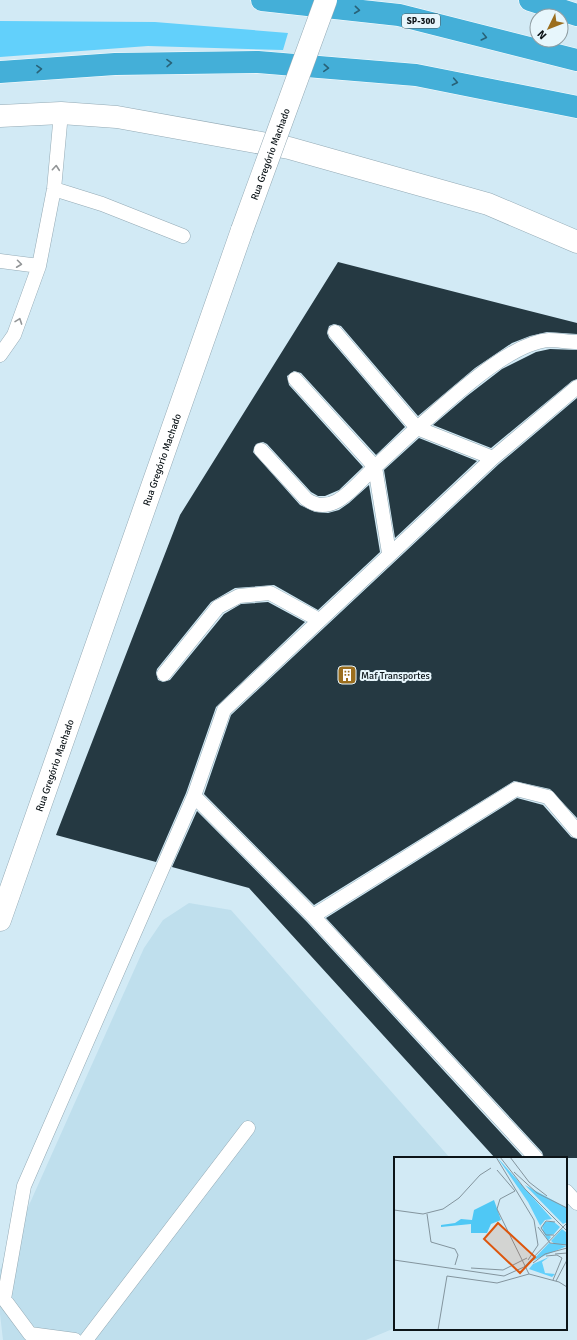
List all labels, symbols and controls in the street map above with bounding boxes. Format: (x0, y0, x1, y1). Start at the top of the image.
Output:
one-way arrow (354, 5, 360, 14)
north arrow (529, 8, 569, 48)
road number: SP-300 (402, 14, 440, 28)
text: N (535, 27, 549, 42)
one-way arrow (481, 32, 487, 40)
one-way arrow (166, 59, 172, 67)
one-way arrow (323, 63, 330, 72)
one-way arrow (36, 65, 42, 74)
one-way arrow (452, 78, 459, 86)
street label: Rua Gregório Machado (248, 107, 293, 202)
one-way arrow (51, 165, 60, 172)
one-way arrow (16, 259, 22, 268)
one-way arrow (14, 318, 22, 325)
street label: Rua Gregório Machado (141, 412, 184, 507)
building icon: Maf Transportes (336, 664, 358, 686)
place label: Maf Transportes (361, 670, 430, 682)
street label: Rua Gregório Machado (34, 718, 77, 813)
inset map (394, 1157, 567, 1330)

